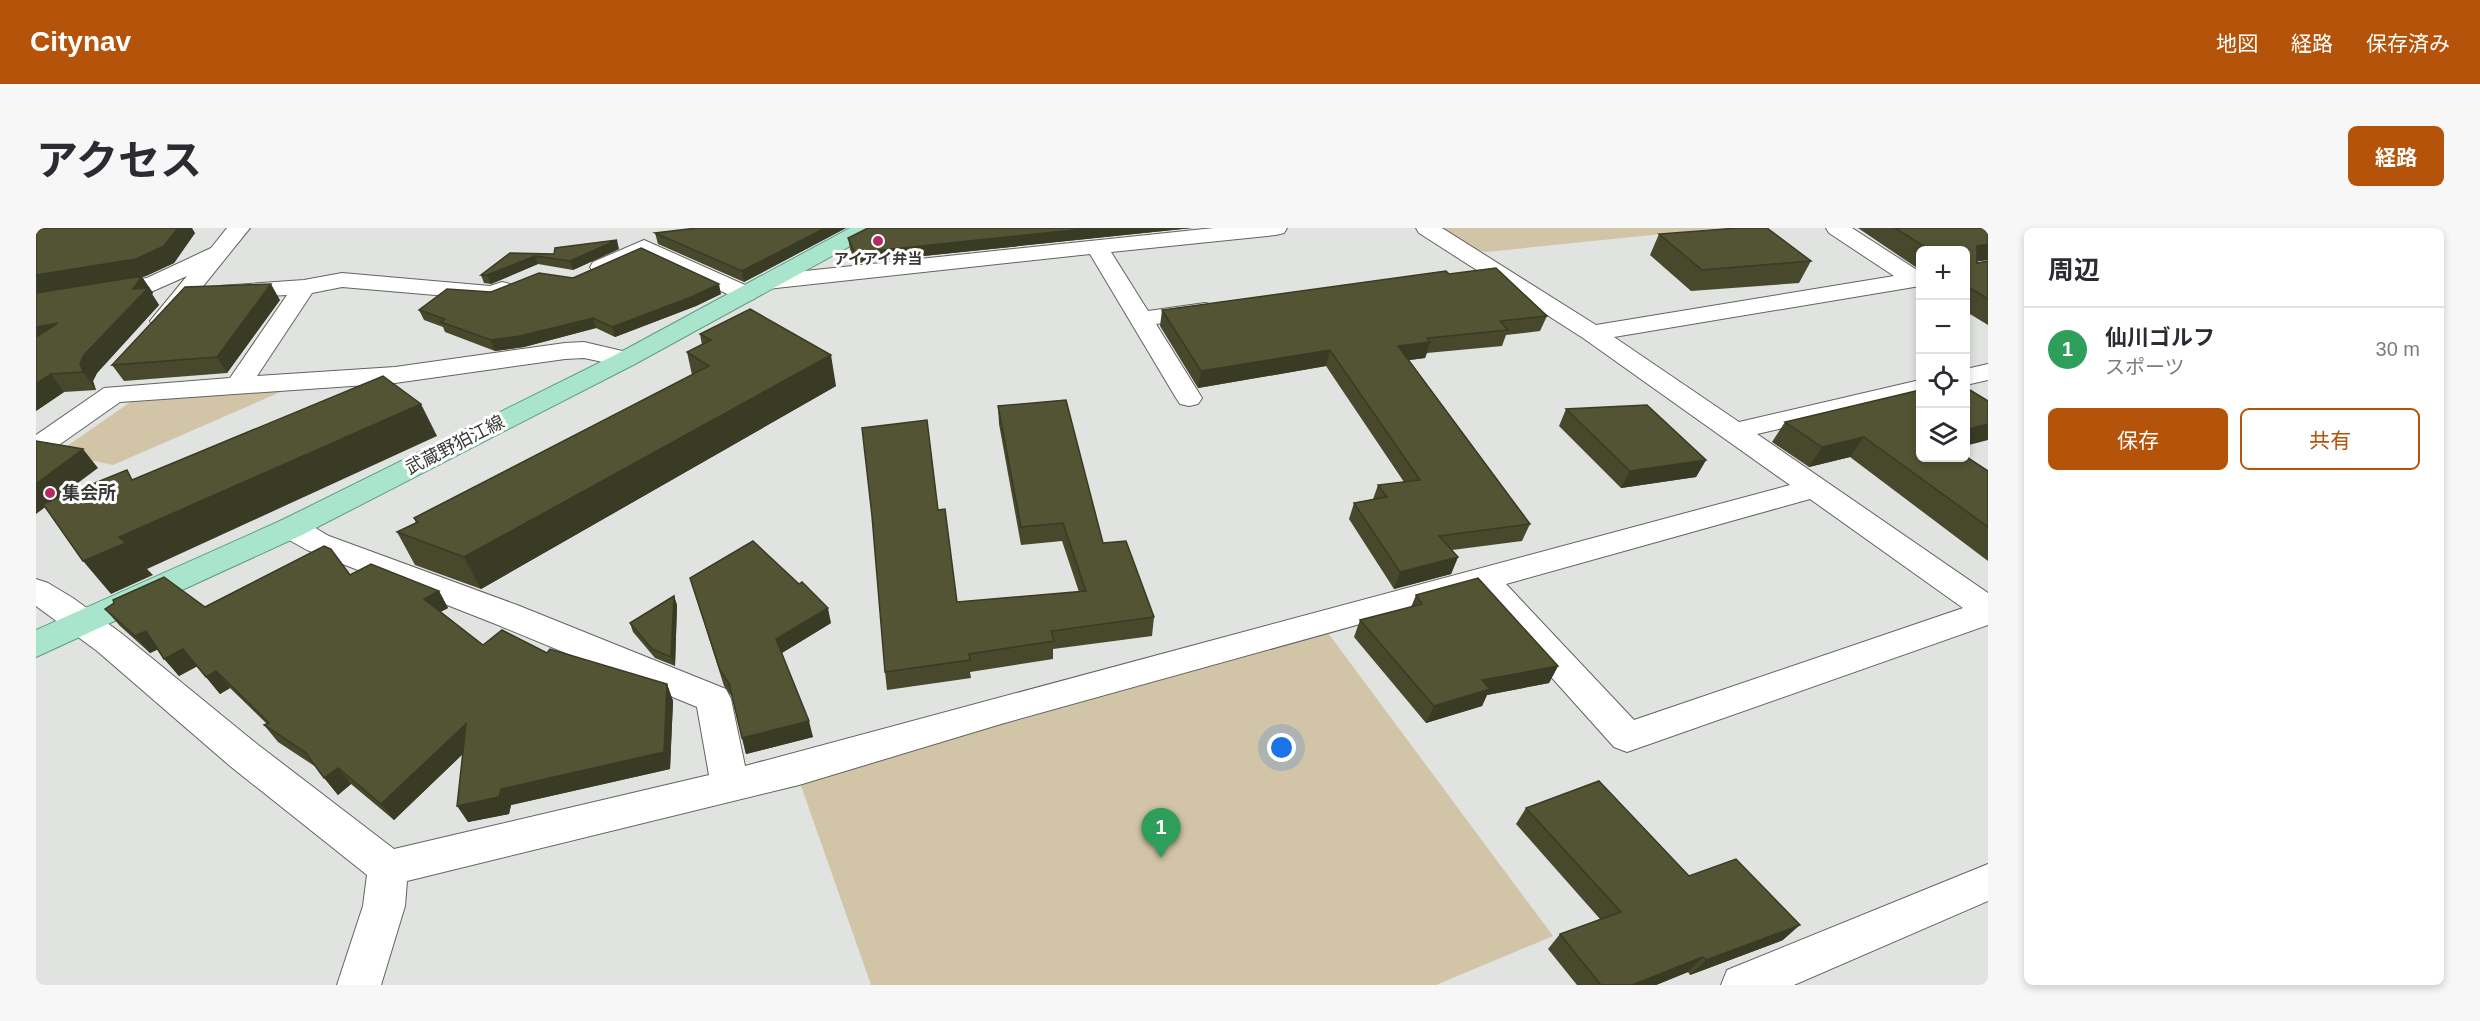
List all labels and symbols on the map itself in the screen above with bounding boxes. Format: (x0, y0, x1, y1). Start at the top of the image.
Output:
marker: アイアイ弁当 (871, 234, 885, 248)
place label: アイアイ弁当 (834, 250, 922, 267)
street label: 武蔵野狛江線 (402, 412, 508, 478)
place label: 集会所 (62, 483, 116, 503)
marker: 集会所 (43, 486, 57, 500)
your location (1267, 733, 1296, 762)
pin: 1 (1142, 808, 1180, 858)

